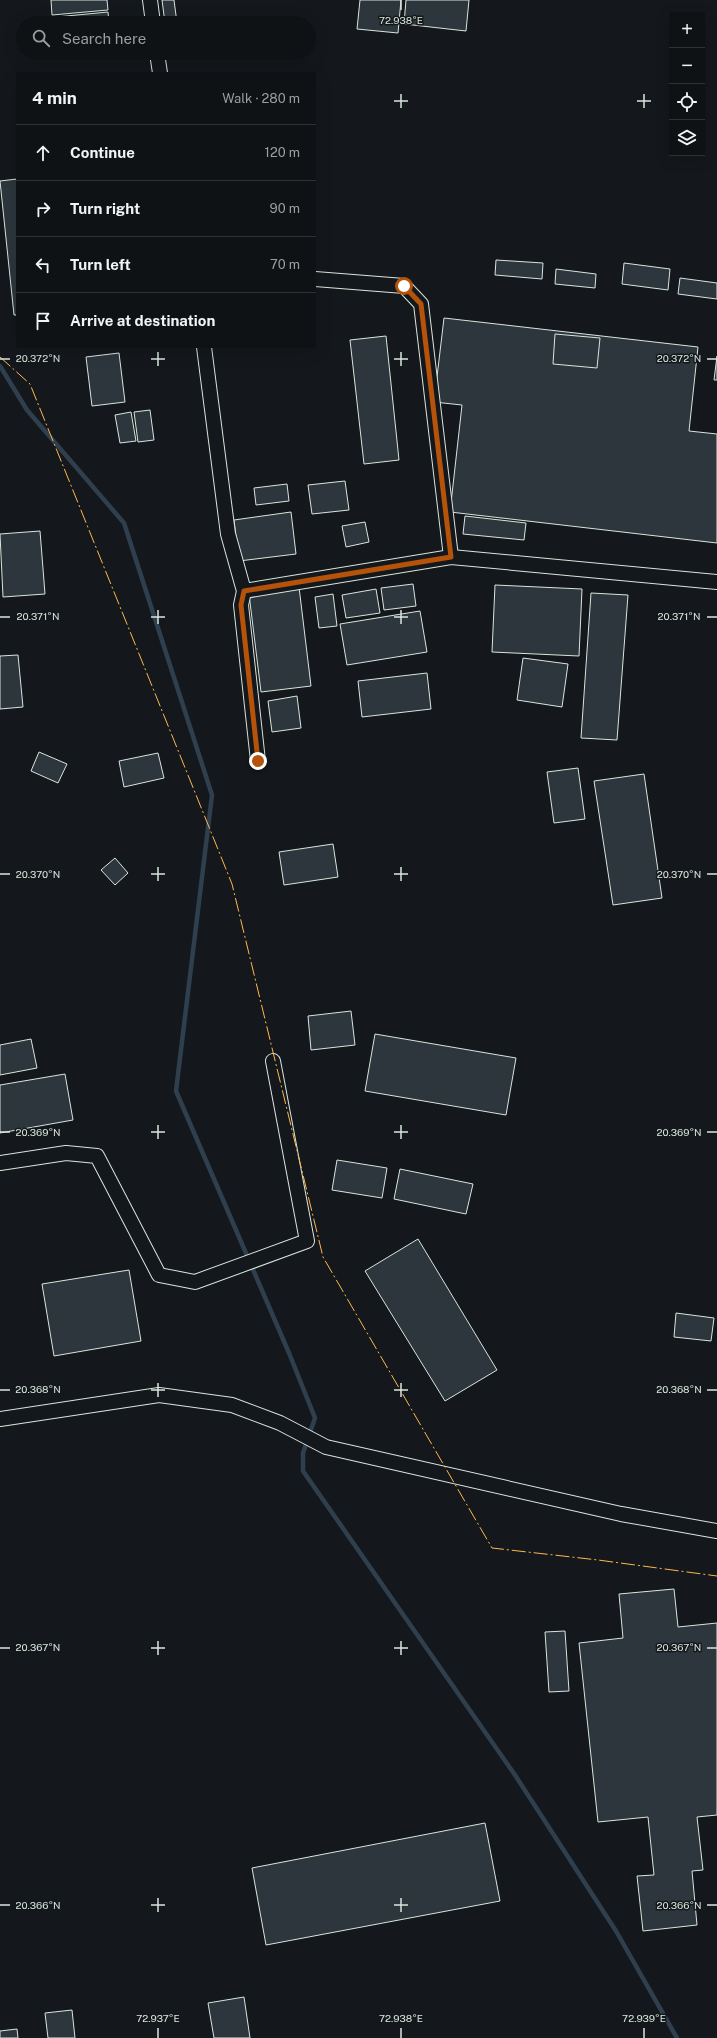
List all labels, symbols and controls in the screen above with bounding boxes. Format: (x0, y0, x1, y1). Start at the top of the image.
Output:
map controls (669, 12, 705, 156)
button: + (669, 12, 705, 48)
text: 72.938°E (379, 14, 423, 26)
search box (16, 16, 316, 60)
icon: search (30, 27, 52, 49)
text: Search here (62, 30, 146, 47)
button: − (669, 48, 705, 84)
button: locate (669, 84, 705, 120)
text: 4 min (32, 88, 77, 108)
text: Walk · 280 m (222, 91, 300, 106)
button: layers (669, 120, 705, 156)
icon: ahead (32, 142, 54, 164)
text: Continue (70, 144, 135, 161)
text: 120 m (265, 145, 300, 160)
icon: right (32, 198, 54, 220)
text: Turn right (70, 200, 140, 217)
text: 90 m (270, 201, 300, 216)
icon: left (32, 254, 54, 276)
text: Turn left (70, 256, 131, 273)
text: 70 m (270, 257, 300, 272)
route start (395, 277, 413, 295)
icon: arrive (32, 310, 54, 332)
text: Arrive at destination (70, 312, 215, 329)
text: 20.372°N (16, 352, 60, 364)
text: 20.372°N (657, 352, 701, 364)
text: 20.371°N (17, 610, 59, 622)
text: 20.371°N (658, 610, 700, 622)
route end (249, 752, 267, 770)
text: 20.370°N (16, 868, 60, 880)
text: 20.370°N (657, 868, 701, 880)
text: 20.369°N (15, 1126, 61, 1138)
text: 20.369°N (656, 1126, 702, 1138)
text: 20.368°N (15, 1383, 61, 1395)
text: 20.368°N (656, 1383, 702, 1395)
text: 20.367°N (16, 1641, 60, 1653)
text: 20.367°N (657, 1641, 701, 1653)
text: 20.366°N (15, 1899, 61, 1911)
text: 20.366°N (656, 1899, 702, 1911)
text: 72.937°E (136, 2012, 180, 2024)
text: 72.938°E (379, 2012, 423, 2024)
text: 72.939°E (622, 2012, 666, 2024)

